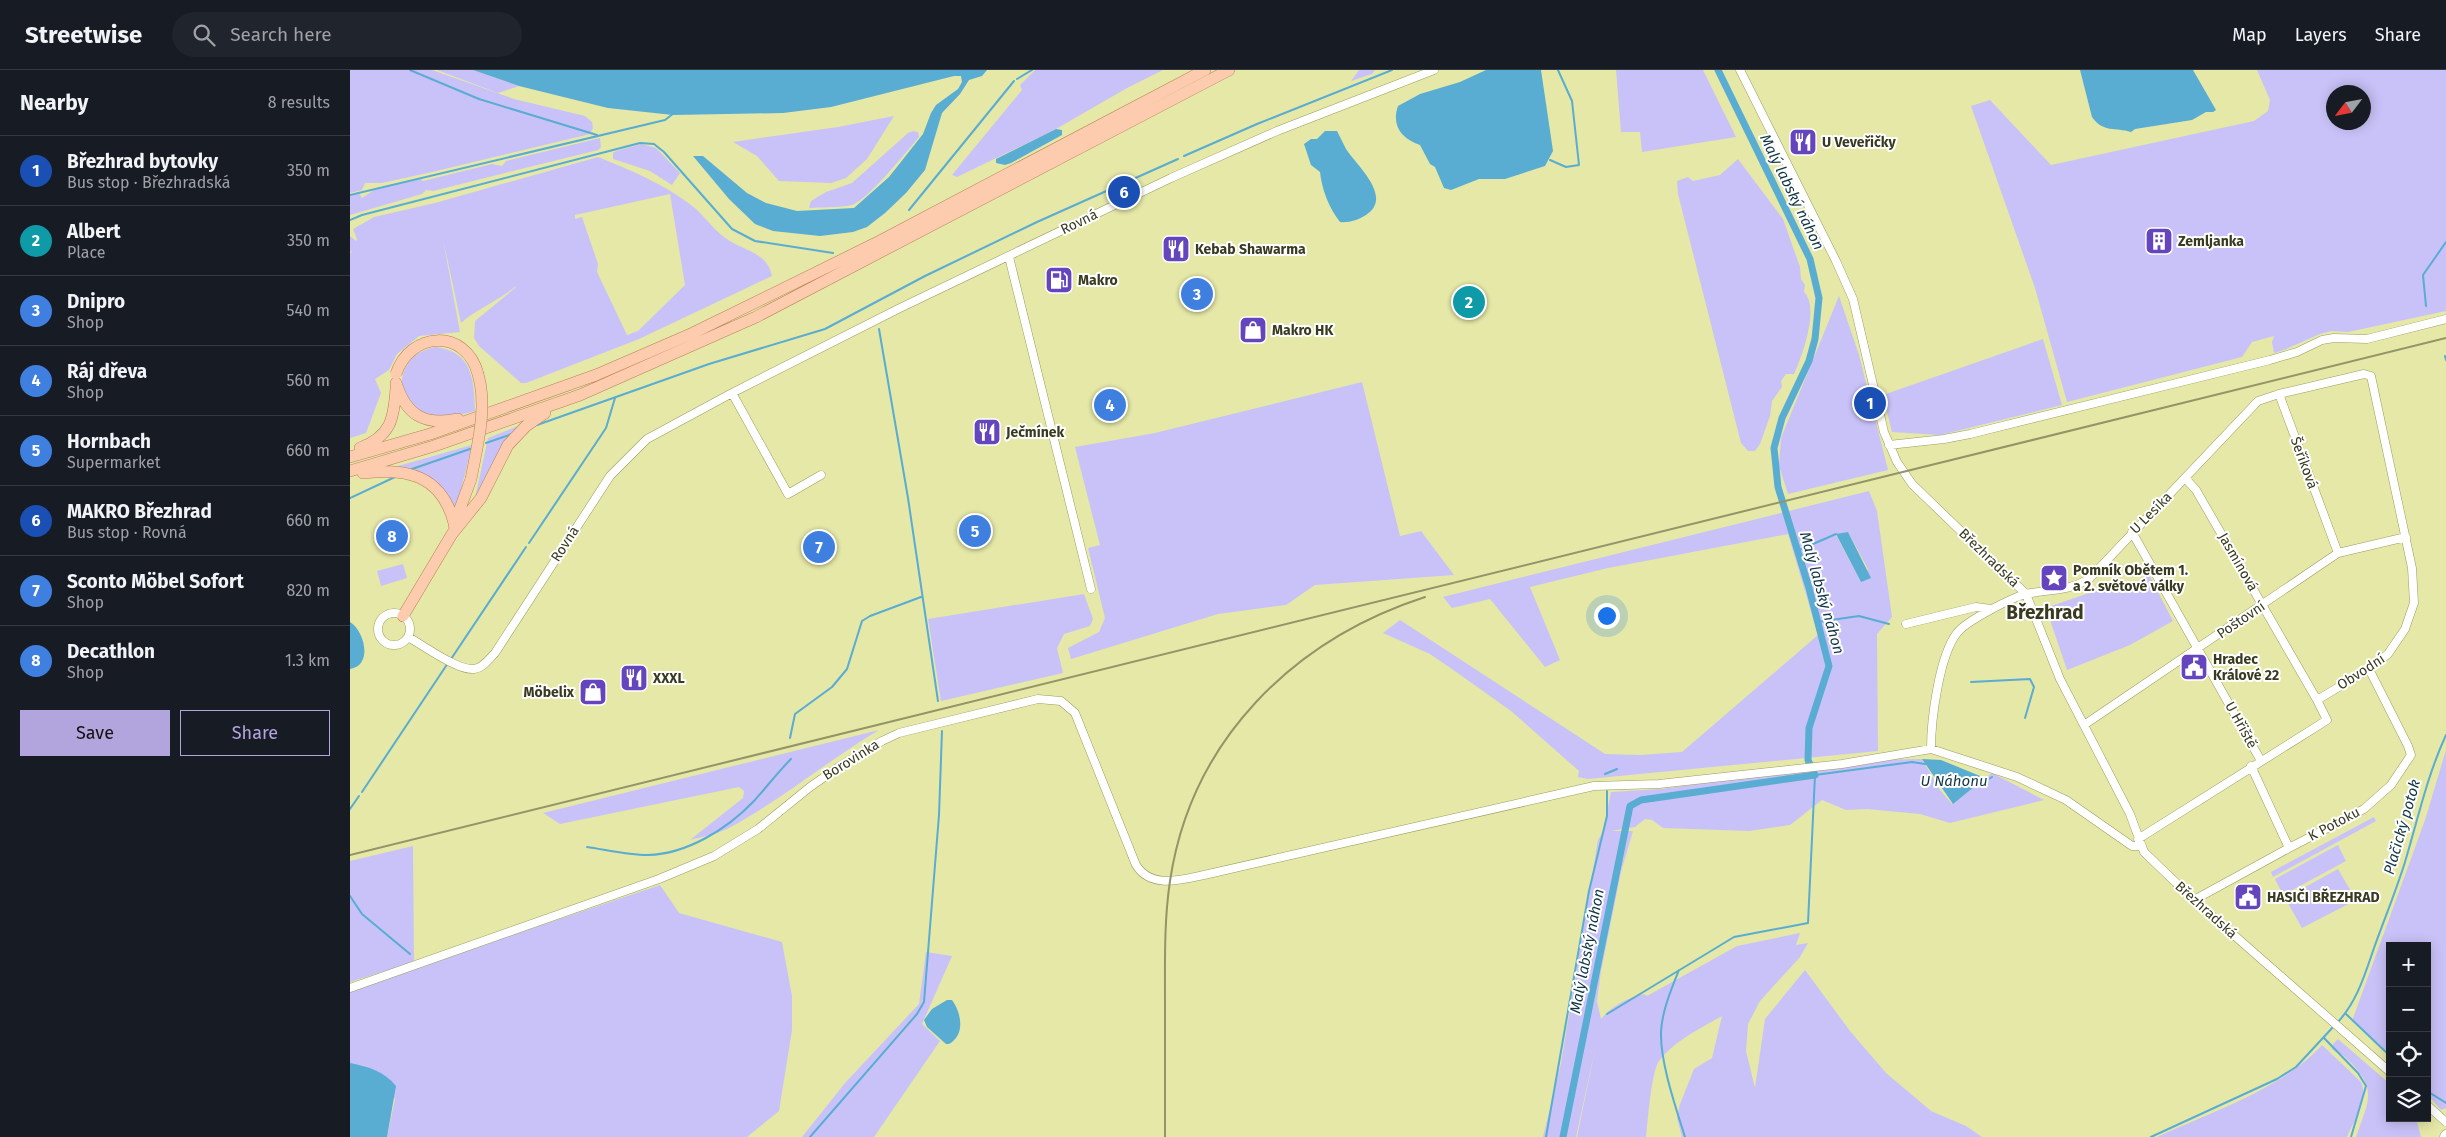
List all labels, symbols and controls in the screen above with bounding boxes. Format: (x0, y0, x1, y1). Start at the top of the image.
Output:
search box (172, 12, 522, 57)
text: Streetwise (25, 21, 142, 49)
icon: search (190, 21, 218, 49)
text: Search here (230, 23, 332, 46)
text: Map (2232, 24, 2267, 46)
text: Layers (2295, 24, 2347, 46)
text: Share (2375, 24, 2421, 46)
north arrow (2326, 85, 2371, 130)
text: Nearby (20, 90, 88, 116)
text: 8 results (268, 93, 330, 112)
restaurant icon: U Veveřičky (1788, 127, 1818, 157)
water label: Malý labský náhon (1756, 131, 1828, 253)
place label: U Veveřičky (1822, 134, 1896, 151)
text: Březhrad bytovky (67, 150, 218, 173)
text: 1 (32, 161, 40, 180)
text: 350 m (287, 161, 330, 180)
text: Bus stop · Březhradská (67, 173, 230, 192)
pin: 6 (1108, 173, 1140, 211)
street label: Rovná (1058, 206, 1100, 238)
text: Albert (67, 220, 121, 243)
building icon: Zemljanka (2144, 226, 2174, 256)
text: 2 (32, 231, 40, 250)
text: 350 m (287, 231, 330, 250)
place label: Zemljanka (2178, 233, 2244, 250)
restaurant icon: Kebab Shawarma (1161, 234, 1191, 264)
place label: Kebab Shawarma (1195, 241, 1306, 258)
text: Place (67, 243, 106, 262)
fuel station icon: Makro (1044, 265, 1074, 295)
place label: Makro (1078, 272, 1118, 289)
pin: 3 (1181, 275, 1213, 313)
pin: 2 (1453, 283, 1485, 321)
text: Dnipro (67, 290, 125, 313)
text: 3 (32, 301, 40, 320)
text: 540 m (287, 301, 330, 320)
text: Shop (67, 313, 104, 332)
shop icon: Makro HK (1238, 315, 1268, 345)
place label: Makro HK (1272, 322, 1334, 339)
text: Ráj dřeva (67, 360, 147, 383)
text: 4 (31, 371, 41, 390)
text: 560 m (287, 371, 330, 390)
text: Shop (67, 383, 104, 402)
pin: 1 (1854, 384, 1886, 422)
pin: 4 (1094, 386, 1126, 424)
restaurant icon: Ječmínek (972, 417, 1002, 447)
place label: Ječmínek (1005, 424, 1064, 441)
text: Hornbach (67, 430, 151, 453)
street label: Šeříková (2287, 434, 2322, 491)
text: 5 (32, 441, 40, 460)
text: 660 m (286, 441, 330, 460)
text: Supermarket (67, 453, 161, 472)
street label: U Lesíka (2126, 488, 2176, 538)
text: MAKRO Březhrad (67, 500, 212, 523)
text: 6 (31, 511, 41, 530)
text: 660 m (286, 511, 330, 530)
pin: 5 (959, 512, 991, 550)
pin: 8 (376, 517, 408, 555)
text: Bus stop · Rovná (67, 523, 187, 542)
street label: Rovná (547, 523, 583, 565)
street label: Březhradská (1955, 525, 2023, 591)
pin: 7 (803, 528, 835, 566)
water label: Malý labský náhon (1796, 530, 1848, 656)
street label: Jasmínová (2214, 530, 2262, 594)
place label: Pomník Obětem 1. a 2. světové války (2073, 562, 2188, 595)
place icon: Pomník Obětem 1. a 2. světové války (2039, 563, 2069, 593)
text: Sconto Möbel Sofort (67, 570, 244, 593)
text: 7 (32, 581, 40, 600)
text: 820 m (287, 581, 330, 600)
text: Shop (67, 593, 104, 612)
street label: Poštovní (2214, 598, 2268, 642)
district label: Březhrad (2006, 601, 2084, 624)
your location (1594, 603, 1620, 629)
text: Decathlon (67, 640, 155, 663)
street label: Obvodní (2334, 650, 2388, 694)
text: 8 (31, 651, 41, 670)
text: 1.3 km (285, 651, 330, 670)
place label: Hradec Králové 22 (2213, 651, 2279, 684)
public building icon: Hradec Králové 22 (2179, 652, 2209, 682)
text: Shop (67, 663, 104, 682)
restaurant icon: XXXL (619, 663, 649, 693)
place label: XXXL (652, 670, 685, 687)
shop icon: Möbelix (578, 677, 608, 707)
place label: Möbelix (523, 684, 575, 701)
street label: U Hřiště (2221, 699, 2261, 751)
button: Save (20, 710, 170, 756)
button: Share (180, 710, 330, 756)
street label: Borovinka (820, 736, 882, 784)
water label: U Náhonu (1920, 772, 1988, 790)
water label: Plačický potok (2380, 777, 2424, 877)
street label: K Potoku (2305, 803, 2363, 845)
street label: Březhradská (2172, 878, 2240, 942)
public building icon: HASIČI BŘEZHRAD (2233, 882, 2263, 912)
water label: Malý labský náhon (1566, 887, 1608, 1015)
place label: HASIČI BŘEZHRAD (2267, 888, 2380, 906)
map controls (2386, 942, 2431, 1122)
button: + (2386, 942, 2431, 987)
button: − (2386, 987, 2431, 1032)
button: locate (2386, 1032, 2431, 1077)
button: layers (2386, 1077, 2431, 1122)

